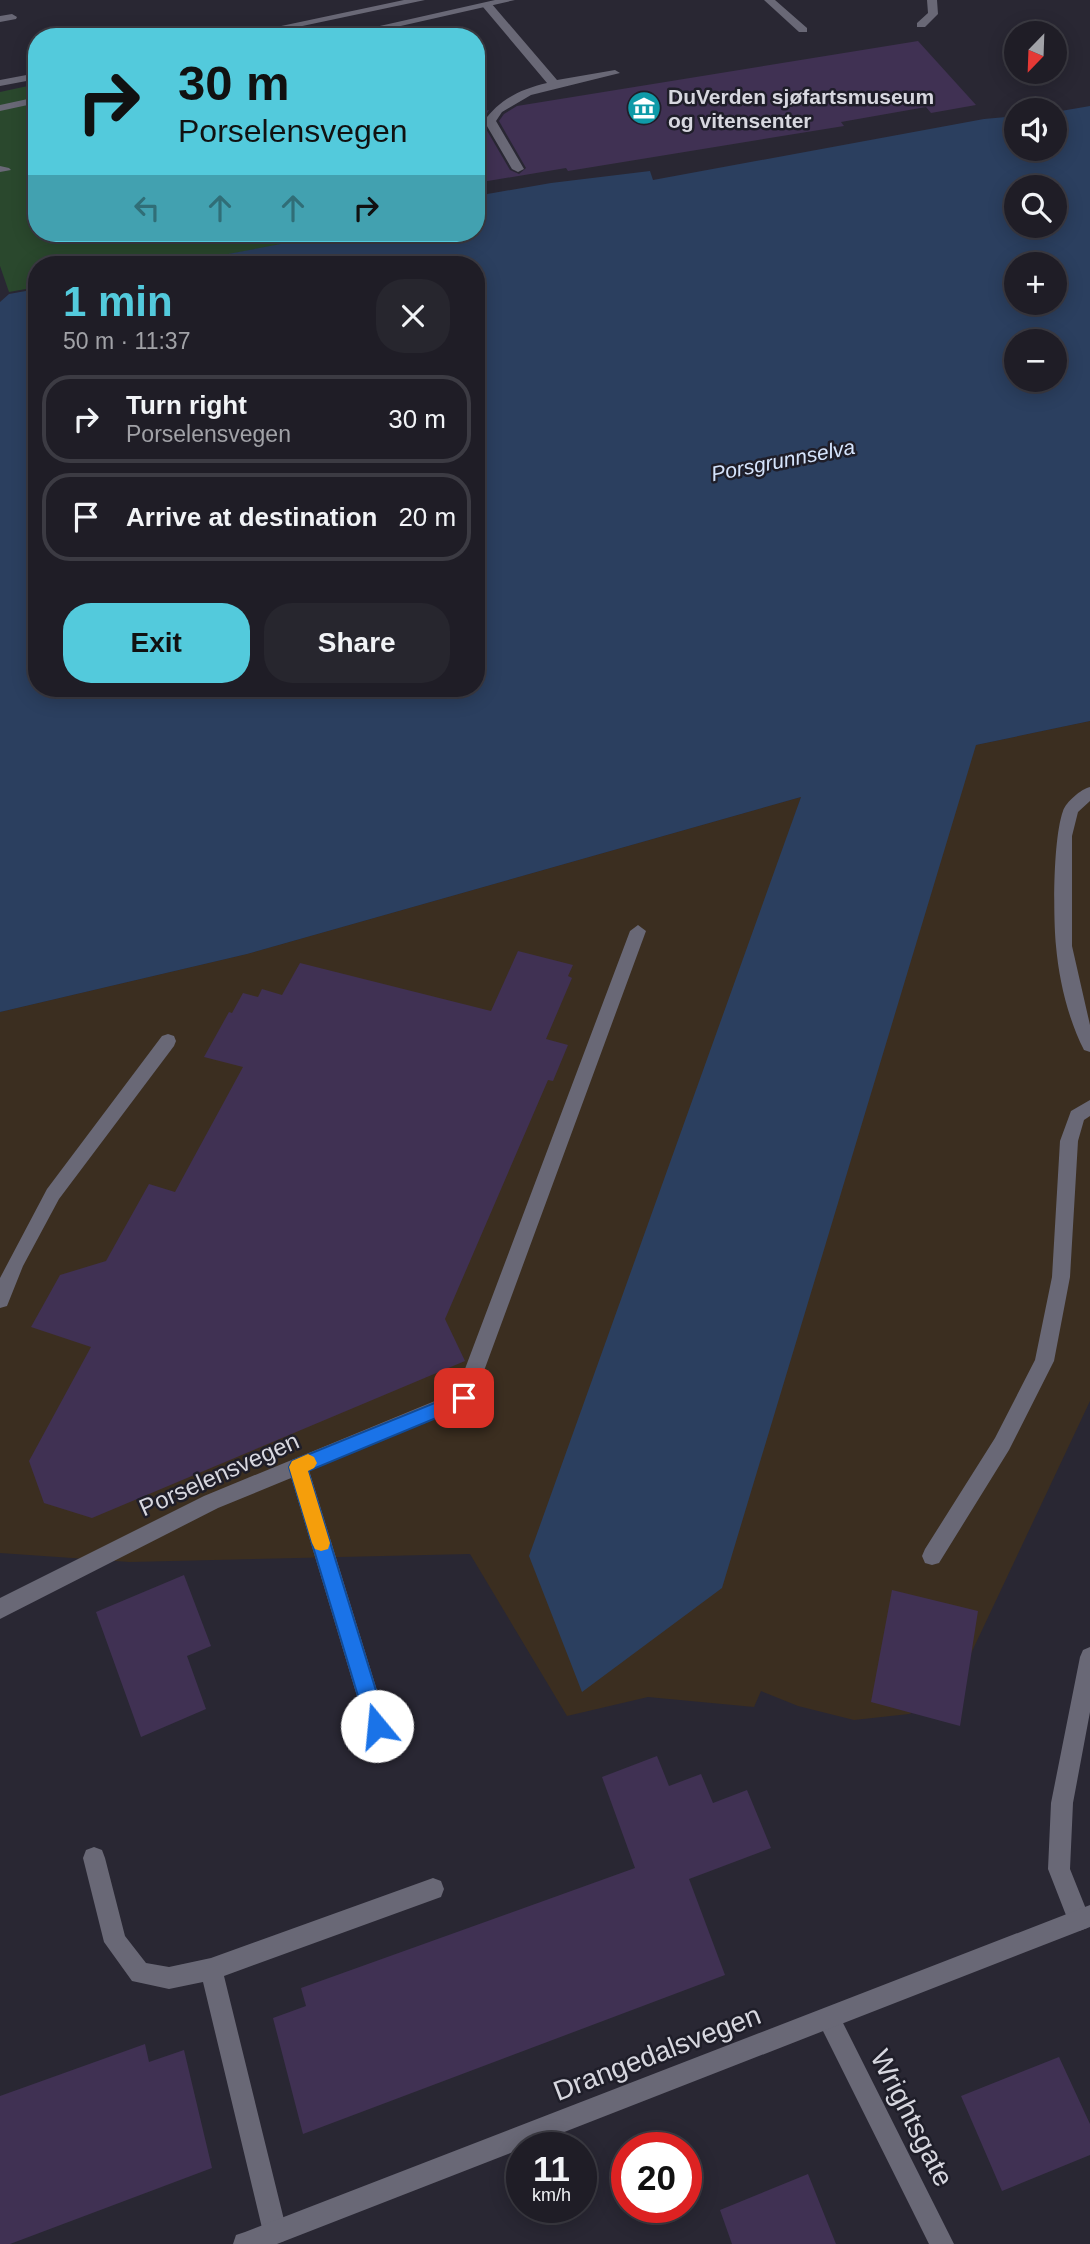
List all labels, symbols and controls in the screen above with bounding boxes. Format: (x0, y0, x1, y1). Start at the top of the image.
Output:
north arrow (1004, 21, 1068, 84)
map controls (1004, 21, 1067, 392)
icon: right (63, 56, 154, 147)
text: 30 m (178, 56, 290, 110)
place label: DuVerden sjøfartsmuseum og vitensenter (668, 85, 934, 132)
museum icon: DuVerden sjøfartsmuseum og vitensenter (625, 89, 663, 127)
button: sound (1004, 98, 1067, 161)
text: Porselensvegen (178, 113, 407, 149)
button: search (1004, 175, 1067, 238)
icon: left (128, 189, 166, 227)
icon: ahead (201, 189, 239, 227)
icon: ahead (274, 189, 312, 227)
icon: right (347, 189, 385, 227)
button: + (1004, 252, 1067, 315)
text: 1 min (63, 278, 173, 325)
button: close (376, 279, 450, 353)
text: 50 m · 11:37 (63, 328, 190, 354)
button: − (1004, 329, 1067, 392)
text: Turn right (126, 390, 247, 420)
icon: right (67, 400, 105, 438)
text: 30 m (388, 404, 446, 434)
text: Porselensvegen (126, 421, 291, 447)
water label: Porsgrunnselva (709, 435, 857, 485)
icon: arrive (67, 498, 105, 536)
text: Arrive at destination (126, 502, 377, 532)
text: 20 m (398, 502, 456, 532)
button: Exit (63, 603, 250, 683)
button: Share (264, 603, 450, 683)
pin (434, 1368, 494, 1428)
icon: arrive (445, 1379, 483, 1417)
street label: Porselensvegen (135, 1427, 303, 1521)
position arrow (340, 1689, 414, 1763)
street label: Drangedalsvegen (549, 1999, 765, 2107)
street label: Wrightsgate (864, 2045, 960, 2191)
speed limit sign: 20 (611, 2132, 702, 2223)
text: 11 (533, 2149, 570, 2188)
text: km/h (532, 2185, 571, 2205)

